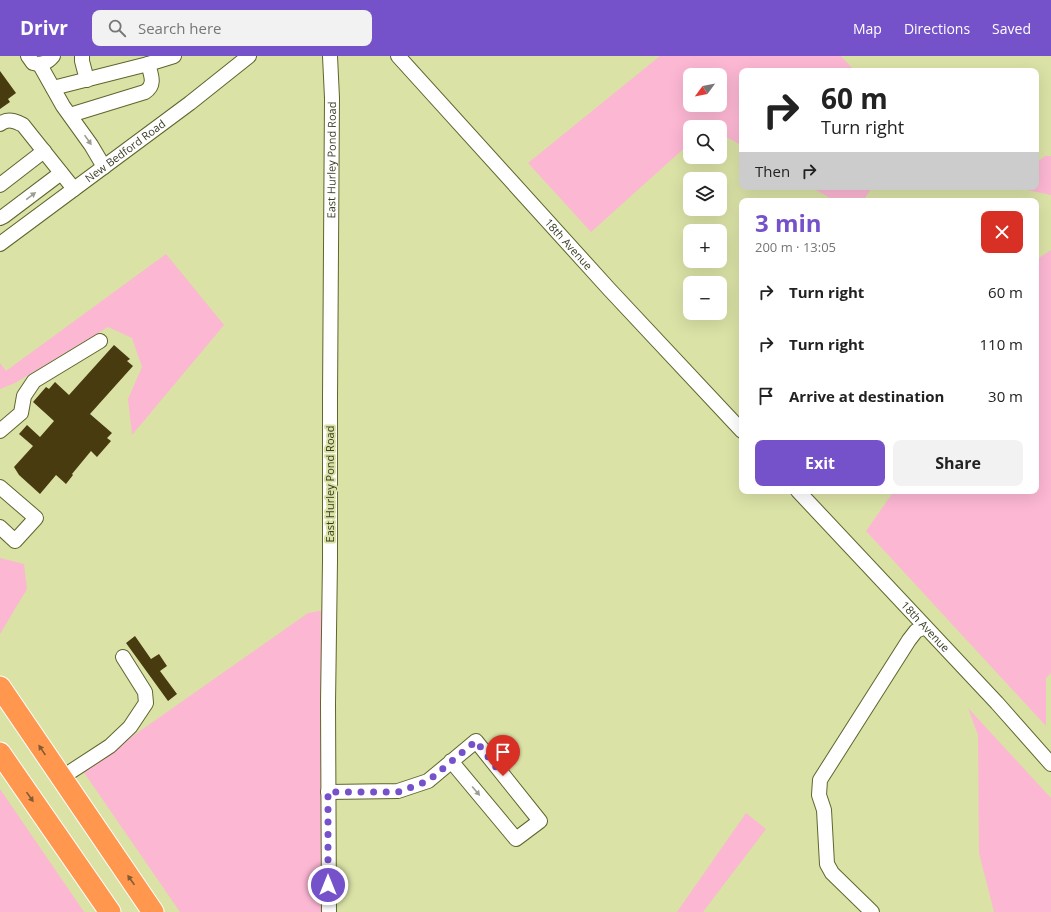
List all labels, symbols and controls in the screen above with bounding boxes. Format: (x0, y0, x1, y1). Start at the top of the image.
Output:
search box (92, 10, 372, 46)
text: Drivr (20, 15, 68, 41)
icon: search (106, 17, 128, 39)
text: Search here (138, 18, 222, 38)
text: Map (853, 19, 882, 38)
text: Directions (904, 19, 970, 38)
text: Saved (992, 19, 1031, 38)
north arrow (683, 68, 727, 112)
map controls (683, 68, 727, 320)
text: 60 m (821, 79, 888, 117)
icon: right (755, 84, 807, 136)
street label: East Hurley Pond Road (323, 102, 339, 219)
text: Turn right (821, 115, 904, 139)
street label: New Bedford Road (82, 116, 168, 185)
button: search (683, 120, 727, 164)
one-way arrow (84, 135, 92, 146)
icon: right (798, 160, 820, 182)
text: Then (755, 161, 790, 181)
button: layers (683, 172, 727, 216)
one-way arrow (26, 192, 36, 200)
text: 3 min (755, 206, 822, 239)
button: close (981, 211, 1023, 253)
street label: 18th Avenue (542, 215, 596, 273)
button: + (683, 224, 727, 268)
text: 200 m · 13:05 (755, 238, 836, 256)
button: − (683, 276, 727, 320)
icon: right (755, 281, 777, 303)
text: Turn right (789, 282, 864, 302)
text: 60 m (988, 282, 1023, 302)
icon: right (755, 333, 777, 355)
text: Turn right (789, 334, 864, 354)
text: 110 m (979, 334, 1023, 354)
icon: arrive (755, 385, 777, 407)
text: Arrive at destination (789, 386, 944, 406)
text: 30 m (988, 386, 1023, 406)
street label: East Hurley Pond Road (322, 426, 337, 542)
button: Exit (755, 440, 885, 486)
button: Share (893, 440, 1023, 486)
street label: 18th Avenue (898, 598, 953, 655)
pin (486, 735, 520, 776)
icon: arrive (492, 741, 514, 763)
one-way arrow (38, 745, 46, 755)
one-way arrow (472, 786, 481, 797)
one-way arrow (26, 791, 34, 802)
position arrow (307, 864, 349, 906)
one-way arrow (127, 875, 135, 885)

